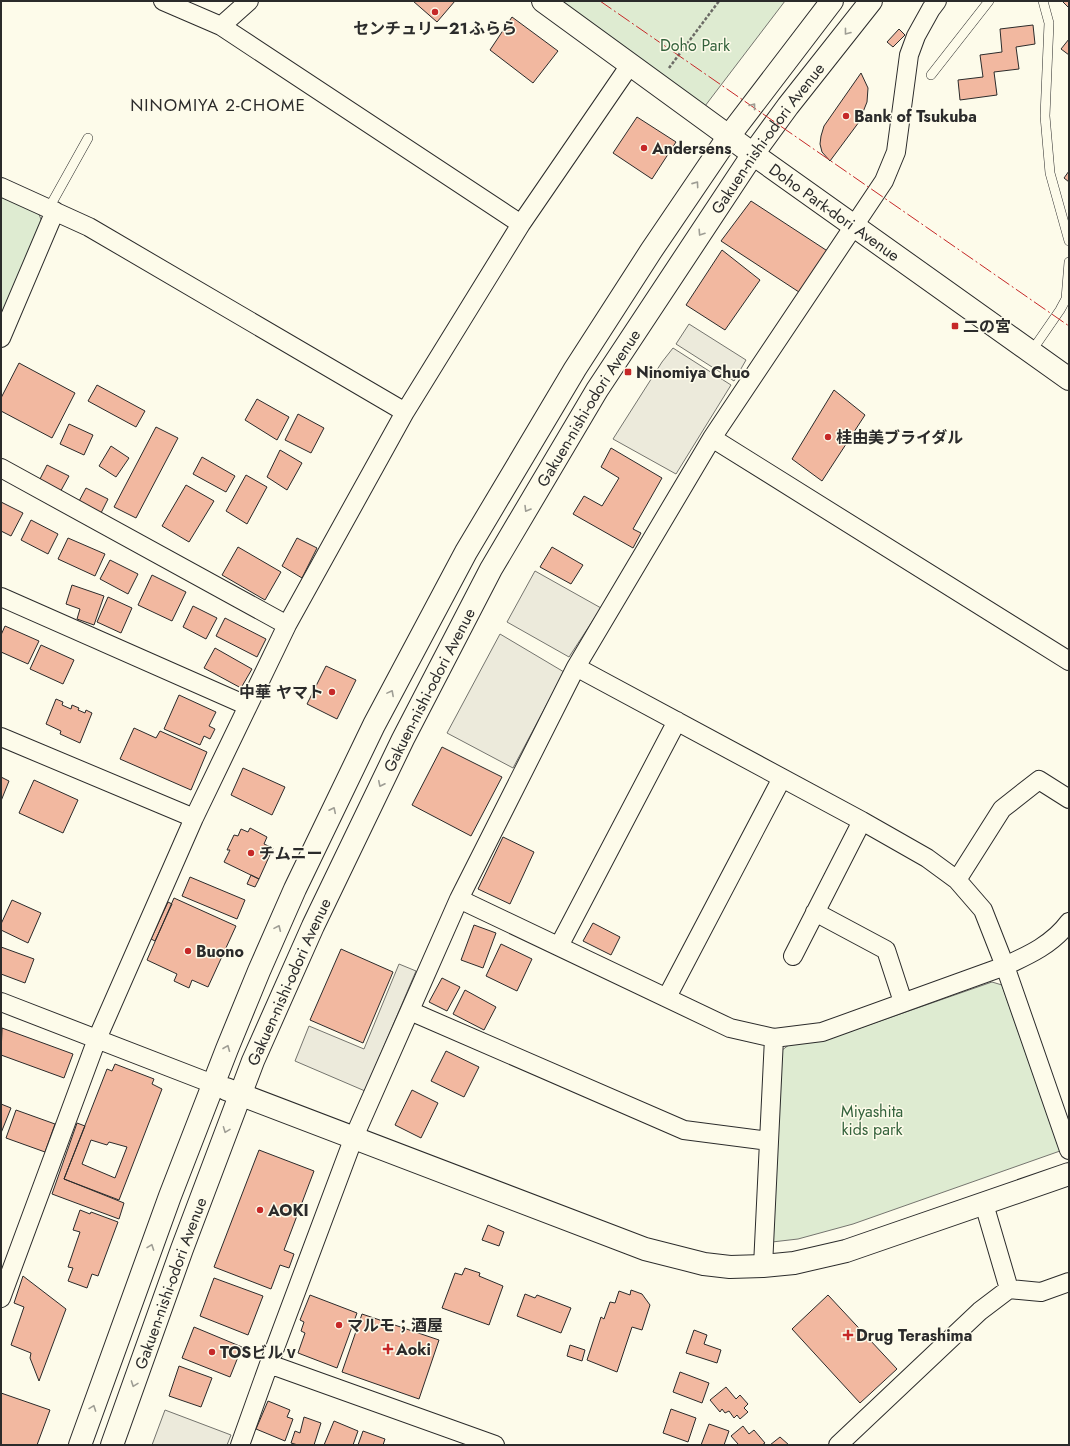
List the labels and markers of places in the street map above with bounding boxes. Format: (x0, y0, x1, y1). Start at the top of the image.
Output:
marker: センチュリー２１ふらら (430, 7, 440, 17)
place label: センチュリー２１ふらら (353, 17, 517, 40)
place label: Bank of Tsukuba (854, 105, 977, 128)
marker: Bank of Tsukuba (841, 111, 851, 121)
place label: Andersens (651, 137, 732, 160)
marker: Andersens (639, 143, 649, 153)
place label: 二の宮 (963, 315, 1011, 338)
marker: 二の宮 (950, 321, 960, 331)
place label: Ninomiya Chuo (636, 361, 750, 384)
marker: Ninomiya Chuo (623, 367, 633, 377)
place label: 桂由美ブライダル (836, 426, 963, 449)
marker: 桂由美ブライダル (823, 432, 833, 442)
place label: 中華 ヤマト (239, 681, 324, 704)
marker: 中華 ヤマト (327, 687, 337, 697)
place label: チムニー (259, 842, 323, 865)
marker: チムニー (246, 848, 256, 858)
place label: Buono (196, 940, 244, 963)
marker: Buono (183, 946, 193, 956)
place label: AOKI (267, 1199, 309, 1222)
marker: AOKI (255, 1205, 265, 1215)
place label: マルモ；酒屋 (347, 1314, 443, 1337)
marker: マルモ；酒屋 (334, 1320, 344, 1330)
place label: Drug Terashima (856, 1324, 972, 1347)
marker: Drug Terashima (843, 1330, 853, 1340)
place label: Aoki (395, 1338, 431, 1361)
place label: TOSビルⅴ (220, 1341, 299, 1364)
marker: Aoki (383, 1344, 393, 1354)
marker: TOSビルⅴ (207, 1347, 217, 1357)

